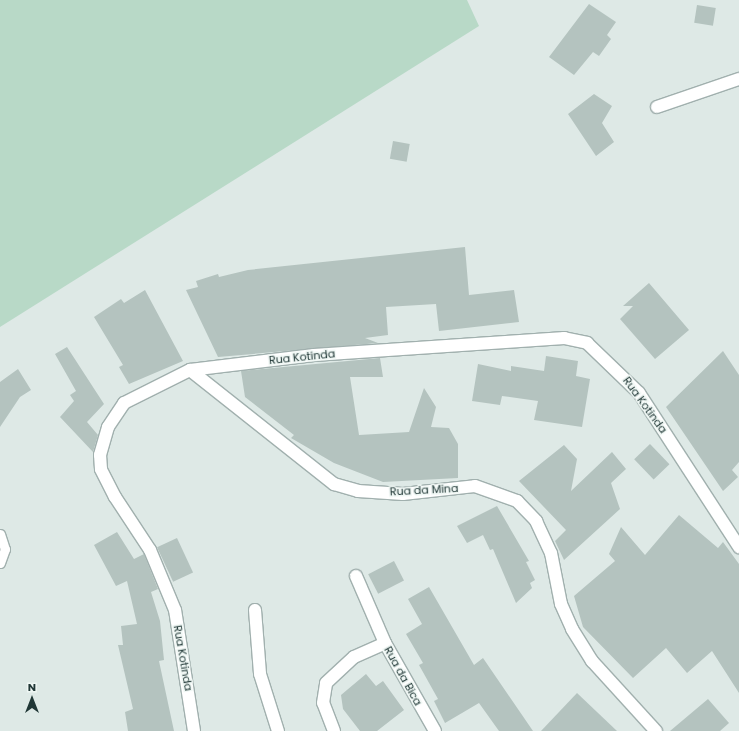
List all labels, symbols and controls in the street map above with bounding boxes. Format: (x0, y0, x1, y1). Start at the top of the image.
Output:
street label: Rua Kotinda (268, 347, 336, 367)
street label: Rua Kotinda (620, 374, 670, 436)
street label: Rua da Mina (389, 482, 459, 498)
street label: Rua Kotinda (171, 624, 195, 692)
street label: Rua da Bica (381, 644, 425, 708)
north arrow (12, 679, 52, 719)
text: N (28, 679, 36, 695)

